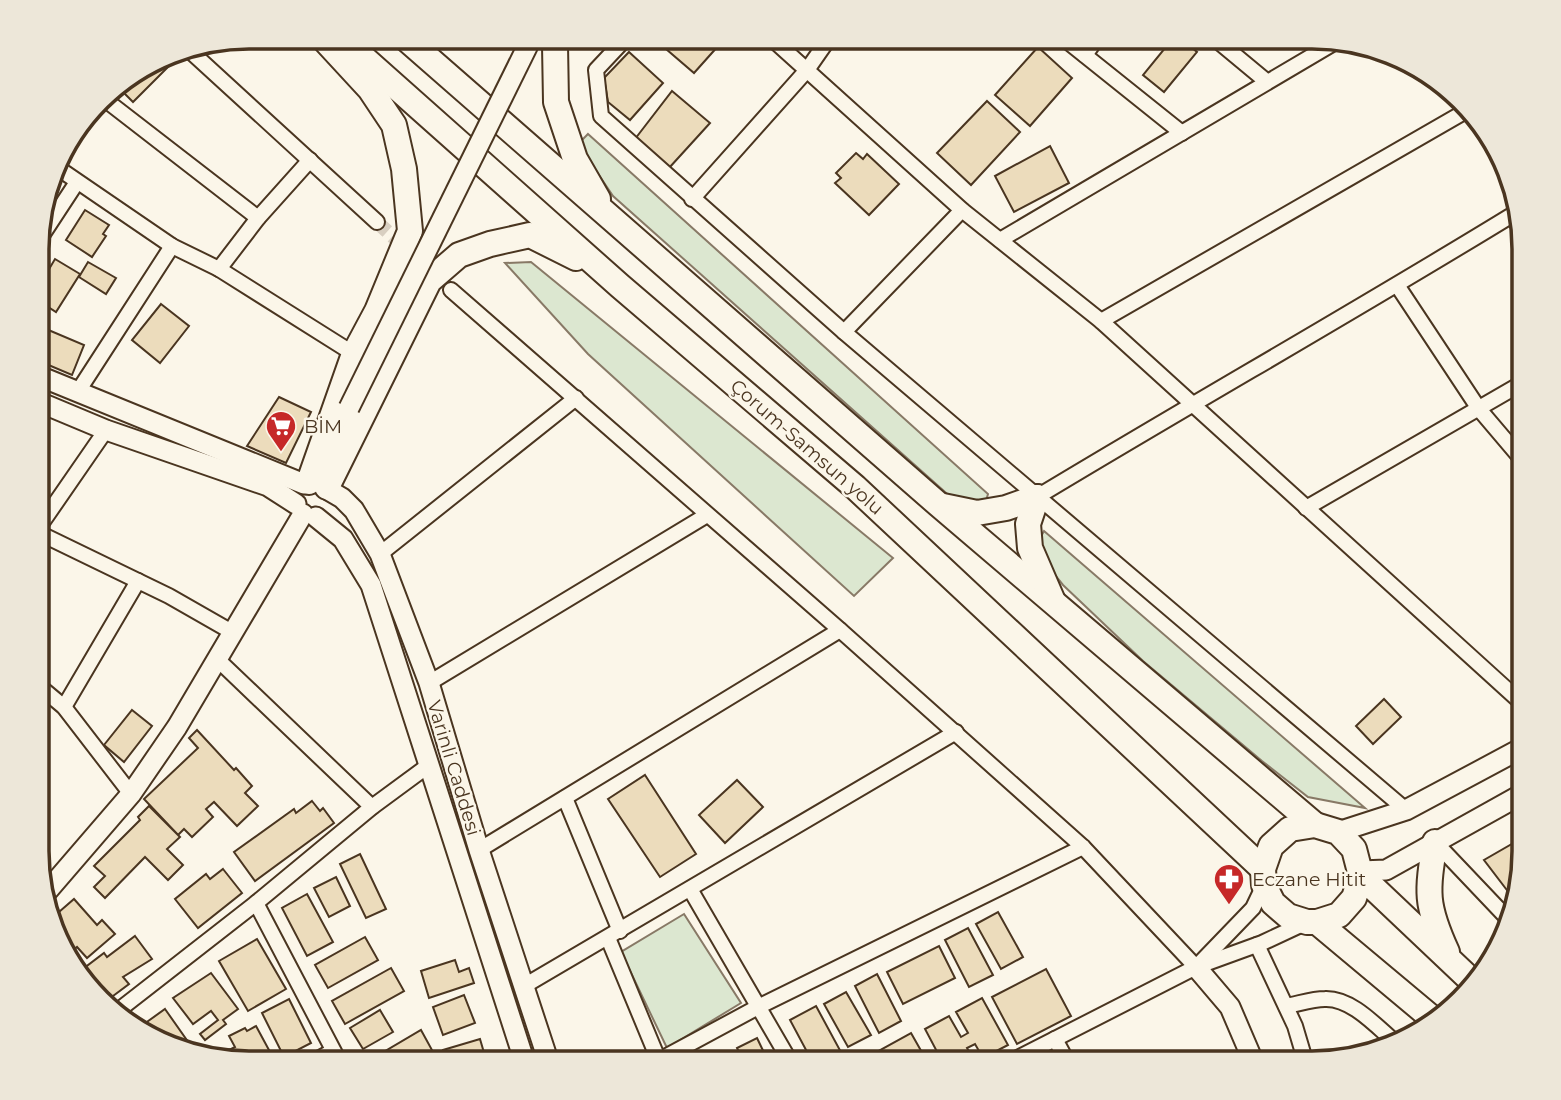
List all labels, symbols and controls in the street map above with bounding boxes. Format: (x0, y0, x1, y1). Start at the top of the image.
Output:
street label: Çorum-Samsun yolu (726, 374, 888, 520)
supermarket icon: BİM (264, 409, 298, 453)
place label: BİM (304, 415, 342, 438)
street label: Varinli Caddesi (423, 698, 485, 838)
pharmacy icon: Eczane Hitit (1212, 862, 1246, 906)
place label: Eczane Hitit (1252, 868, 1366, 891)

